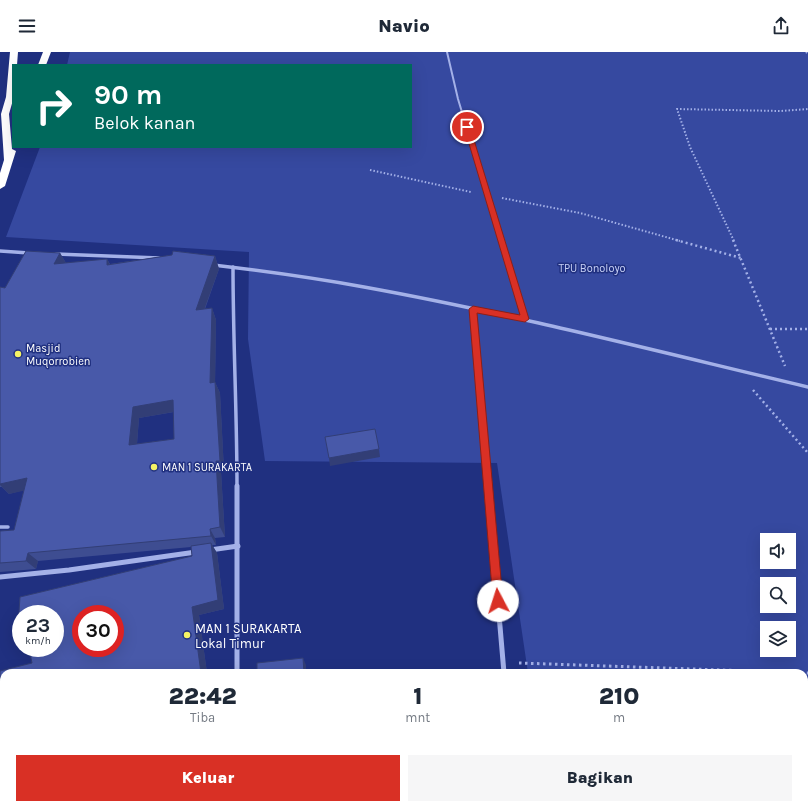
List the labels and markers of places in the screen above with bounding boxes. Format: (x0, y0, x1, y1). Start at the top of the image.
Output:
pin (450, 110, 484, 144)
place label: Masjid Muqorrobien (26, 342, 90, 368)
marker: Masjid Muqorrobien (13, 349, 23, 359)
place label: MAN 1 SURAKARTA (162, 461, 253, 474)
marker: MAN 1 SURAKARTA (149, 462, 159, 472)
place label: MAN 1 SURAKARTA Lokal Timur (195, 621, 302, 651)
marker: MAN 1 SURAKARTA Lokal Timur (182, 630, 192, 640)

